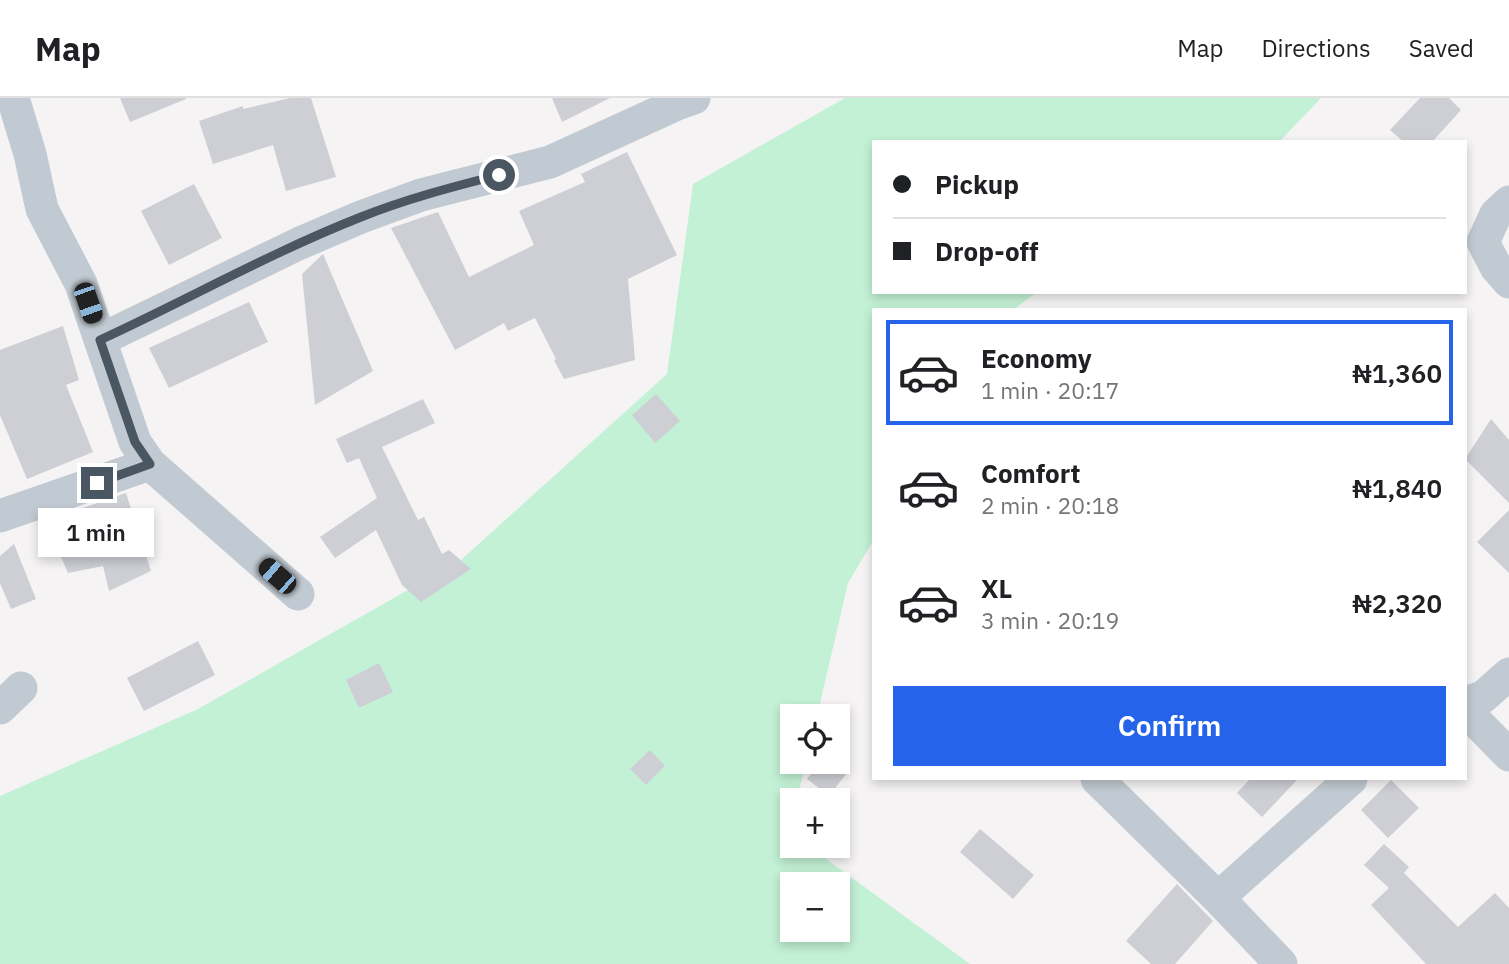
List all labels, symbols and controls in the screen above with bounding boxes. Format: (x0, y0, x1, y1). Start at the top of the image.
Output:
text: Map (35, 27, 101, 70)
text: Map (1177, 32, 1223, 64)
text: Directions (1261, 32, 1371, 64)
text: Saved (1409, 32, 1474, 64)
route start (483, 159, 515, 191)
text: Pickup (935, 167, 1019, 201)
text: Drop-off (935, 234, 1038, 268)
car (72, 280, 105, 326)
icon: car (897, 341, 960, 404)
text: Economy (981, 341, 1092, 375)
text: ₦1,360 (1352, 356, 1442, 390)
text: 1 min · 20:17 (981, 375, 1119, 405)
icon: car (897, 456, 960, 519)
text: Comfort (981, 456, 1080, 490)
route end (81, 467, 113, 499)
text: ₦1,840 (1352, 471, 1442, 505)
text: 2 min · 20:18 (981, 490, 1119, 520)
callout: 1 min (39, 508, 155, 556)
text: 1 min (66, 517, 126, 547)
car (255, 554, 300, 598)
icon: car (897, 571, 960, 634)
text: XL (981, 571, 1012, 605)
text: ₦2,320 (1352, 586, 1442, 620)
text: 3 min · 20:19 (981, 605, 1119, 635)
button: Confirm (893, 686, 1446, 766)
map controls (780, 704, 850, 942)
button: locate (780, 704, 850, 774)
button: + (780, 788, 850, 858)
button: − (780, 872, 850, 942)

